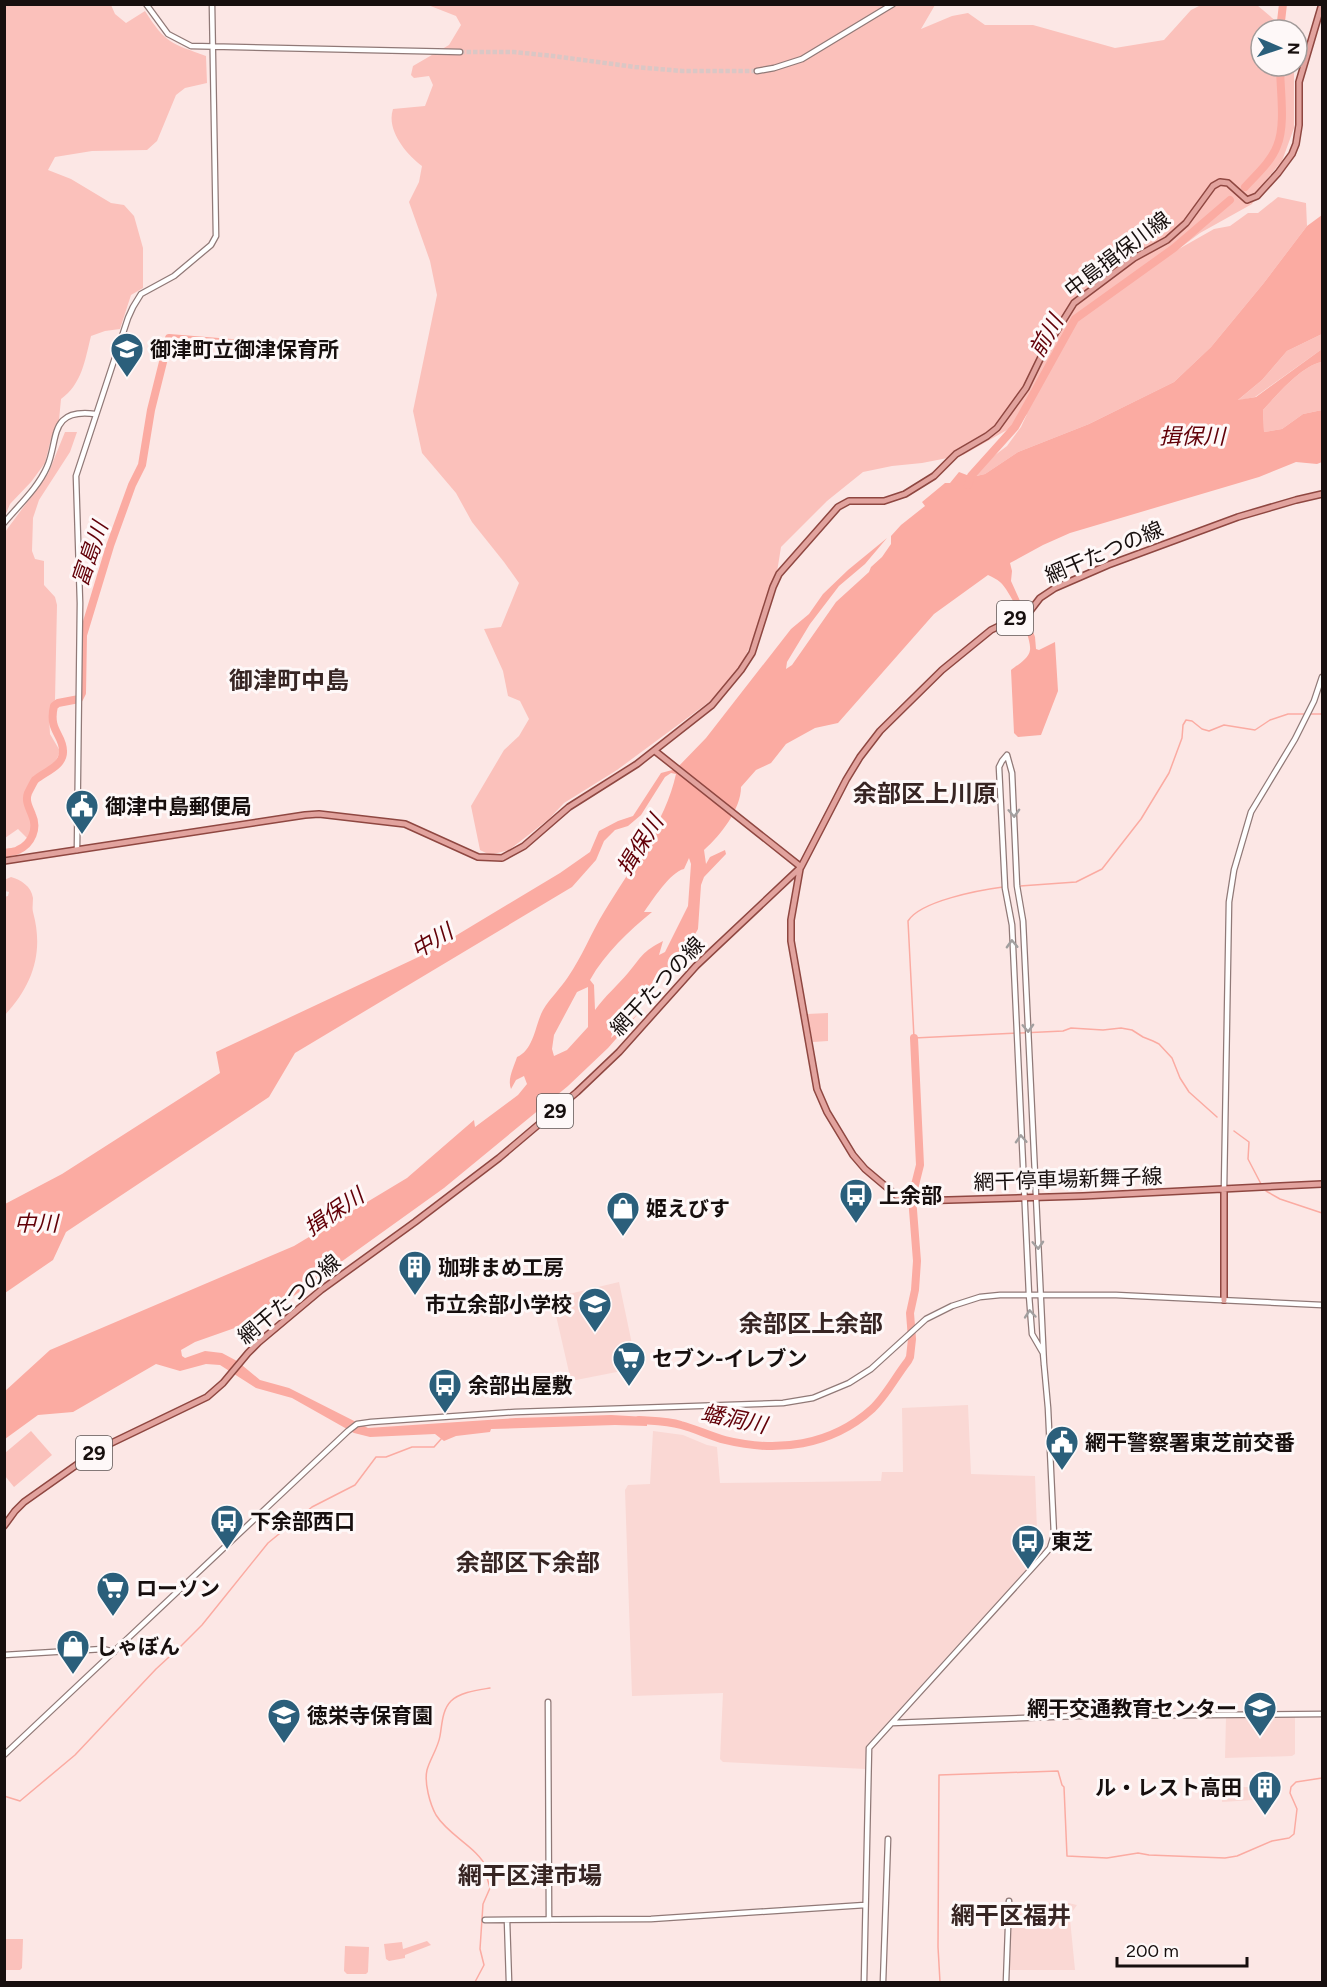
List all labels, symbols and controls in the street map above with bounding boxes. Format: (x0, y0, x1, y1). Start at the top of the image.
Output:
north arrow (1249, 18, 1309, 78)
text: N (1284, 42, 1303, 55)
street label: 中島揖保川線 (1059, 206, 1175, 302)
water label: 前川 (1023, 308, 1070, 362)
school or university icon: 御津町立御津保育所 (109, 331, 145, 378)
place label: 御津町立御津保育所 (150, 337, 339, 362)
water label: 揖保川 (1159, 423, 1227, 450)
street label: 網干たつの線 (1041, 516, 1167, 588)
water label: 富島川 (66, 517, 114, 590)
road number: 29 (997, 601, 1033, 635)
district label: 御津町中島 (229, 666, 349, 695)
district label: 余部区上川原 (853, 779, 997, 808)
public building icon: 御津中島郵便局 (64, 788, 100, 835)
place label: 御津中島郵便局 (105, 794, 252, 819)
water label: 揖保川 (611, 808, 670, 880)
one-way arrow (1008, 808, 1020, 817)
water label: 中川 (406, 917, 460, 964)
street label: 網干たつの線 (605, 931, 709, 1041)
one-way arrow (1006, 939, 1019, 948)
one-way arrow (1022, 1023, 1035, 1032)
road number: 29 (537, 1094, 573, 1128)
one-way arrow (1014, 1134, 1027, 1143)
street label: 網干停車場新舞子線 (973, 1163, 1163, 1195)
bus stop icon: 上余部 (838, 1177, 874, 1224)
water label: 揖保川 (299, 1181, 371, 1242)
place label: 上余部 (879, 1183, 942, 1208)
shop icon: 姫えびす (605, 1190, 641, 1237)
place label: 姫えびす (646, 1196, 730, 1221)
water label: 中川 (14, 1210, 60, 1237)
one-way arrow (1031, 1241, 1044, 1250)
street label: 網干たつの線 (233, 1249, 345, 1349)
building icon: 珈琲まめ工房 (397, 1249, 433, 1296)
place label: 珈琲まめ工房 (438, 1255, 564, 1280)
school or university icon: 市立余部小学校 (577, 1286, 613, 1333)
place label: 市立余部小学校 (425, 1292, 572, 1317)
district label: 余部区上余部 (739, 1309, 883, 1338)
one-way arrow (1024, 1310, 1037, 1319)
supermarket icon: セブン-イレブン (611, 1340, 647, 1387)
place label: セブン-イレブン (652, 1346, 808, 1371)
bus stop icon: 余部出屋敷 (427, 1367, 463, 1414)
place label: 余部出屋敷 (468, 1373, 573, 1398)
water label: 蟠洞川 (699, 1399, 771, 1439)
public building icon: 網干警察署東芝前交番 (1044, 1424, 1080, 1471)
place label: 網干警察署東芝前交番 (1085, 1430, 1295, 1455)
road number: 29 (76, 1436, 112, 1470)
bus stop icon: 下余部西口 (209, 1503, 245, 1550)
place label: 下余部西口 (250, 1509, 355, 1534)
bus stop icon: 東芝 (1010, 1523, 1046, 1570)
place label: 東芝 (1051, 1529, 1093, 1554)
district label: 余部区下余部 (456, 1548, 600, 1577)
supermarket icon: ローソン (95, 1570, 131, 1617)
place label: ローソン (136, 1576, 220, 1601)
shop icon: しゃぼん (55, 1628, 91, 1675)
place label: しゃぼん (96, 1634, 180, 1659)
school or university icon: 網干交通教育センター (1242, 1690, 1278, 1737)
place label: 網干交通教育センター (1027, 1696, 1237, 1721)
school or university icon: 徳栄寺保育園 (266, 1697, 302, 1744)
place label: 徳栄寺保育園 (307, 1703, 433, 1728)
building icon: ル・レスト高田 (1247, 1769, 1283, 1816)
place label: ル・レスト高田 (1095, 1775, 1242, 1800)
district label: 網干区津市場 (458, 1861, 602, 1890)
district label: 網干区福井 (951, 1901, 1071, 1930)
scale bar (1117, 1930, 1248, 1968)
text: 200 m (1126, 1940, 1179, 1962)

